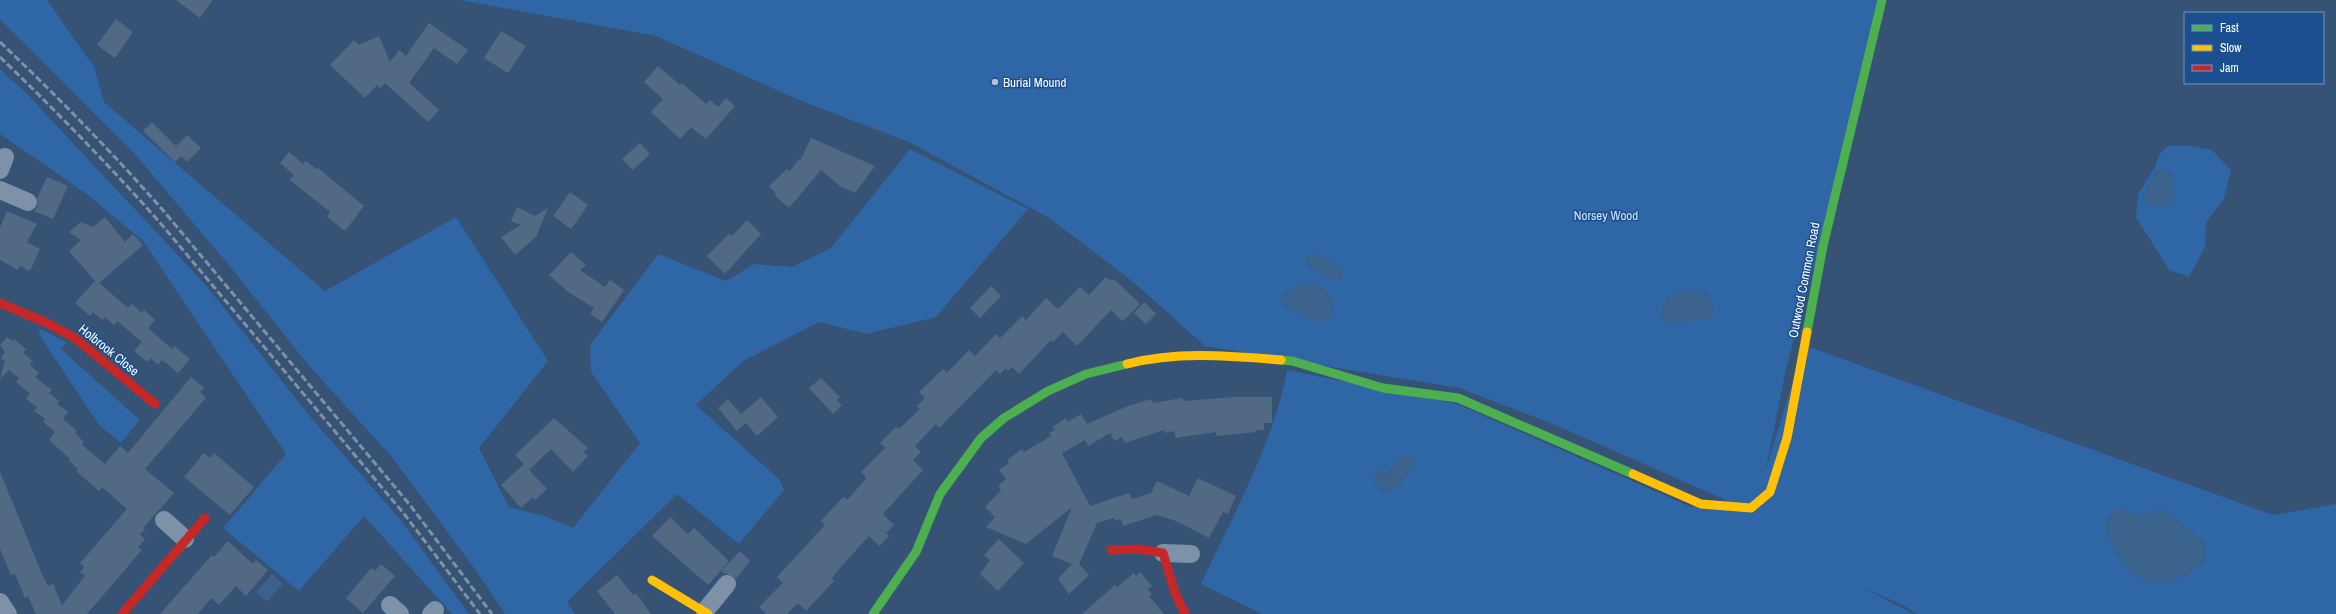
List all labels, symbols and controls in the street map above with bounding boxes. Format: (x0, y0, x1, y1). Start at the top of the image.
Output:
legend (2184, 12, 2324, 84)
text: Fast (2220, 20, 2239, 36)
text: Slow (2220, 40, 2242, 56)
text: Jam (2220, 60, 2239, 76)
place label: Burial Mound (1003, 74, 1066, 91)
marker: Burial Mound (990, 77, 1000, 87)
park label: Norsey Wood (1574, 207, 1638, 224)
street label: Outwood Common Road (1784, 221, 1824, 339)
street label: Holbrook Close (75, 320, 143, 380)

